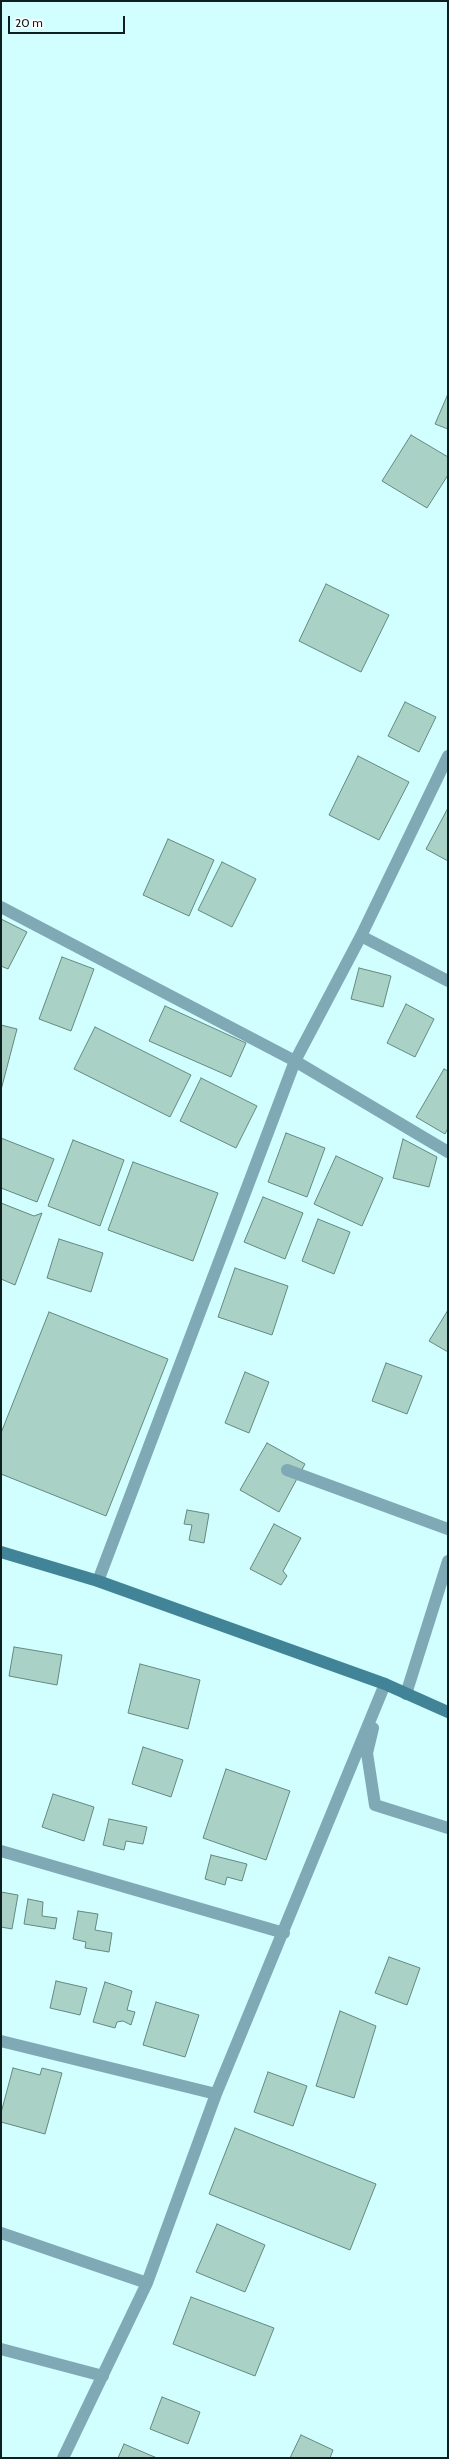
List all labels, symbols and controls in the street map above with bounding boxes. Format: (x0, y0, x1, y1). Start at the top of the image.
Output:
scale bar (10, 8, 127, 34)
text: 20 m (15, 15, 43, 30)

